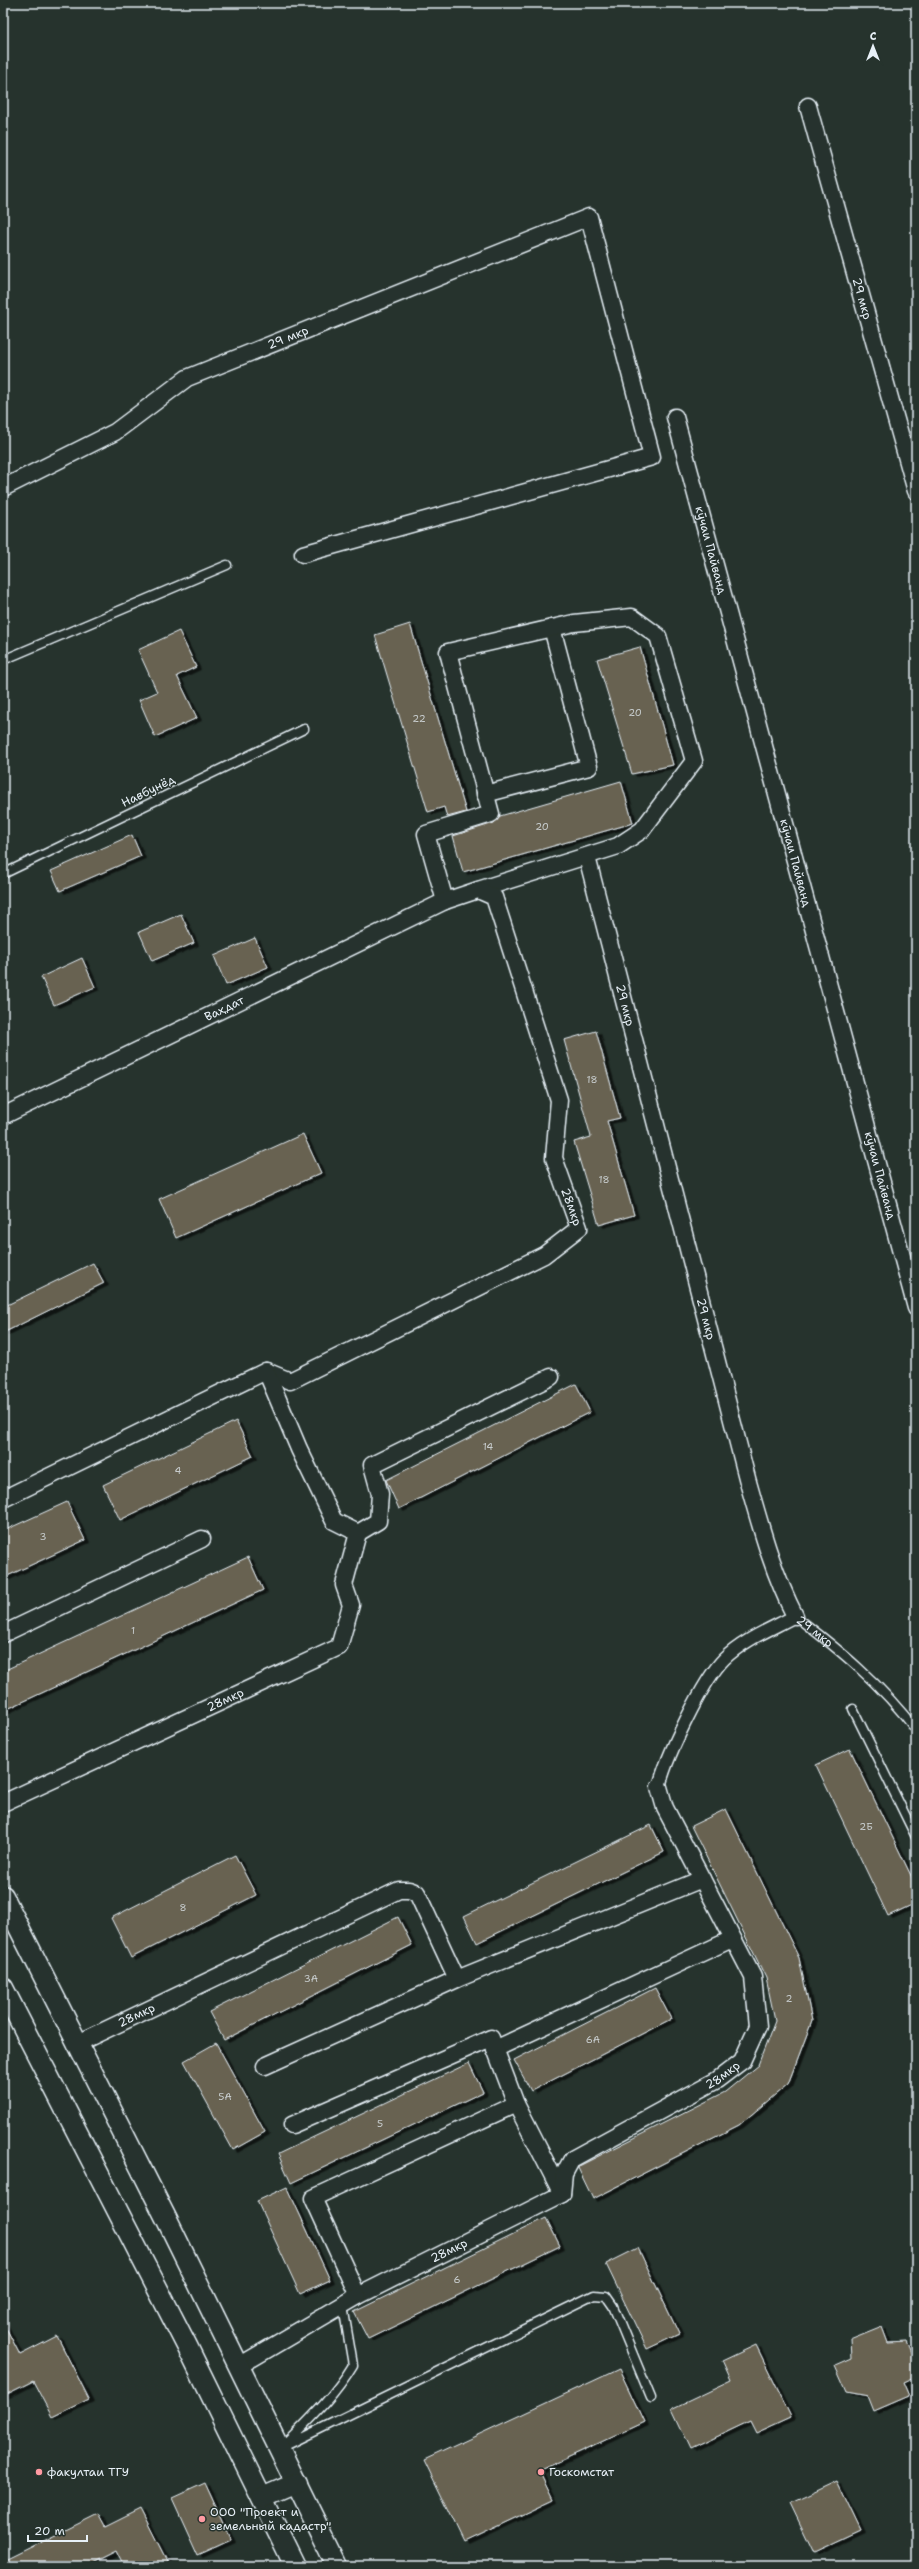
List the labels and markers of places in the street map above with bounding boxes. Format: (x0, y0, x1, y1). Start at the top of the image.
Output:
place label: факултаи ТГУ (47, 2464, 129, 2480)
place label: Госкомстат (549, 2464, 615, 2480)
marker: факултаи ТГУ (34, 2467, 44, 2477)
marker: Госкомстат (536, 2467, 546, 2477)
place label: ООО "Проект и земельный кадастр" (210, 2504, 331, 2534)
marker: ООО "Проект и земельный кадастр" (197, 2514, 207, 2524)

